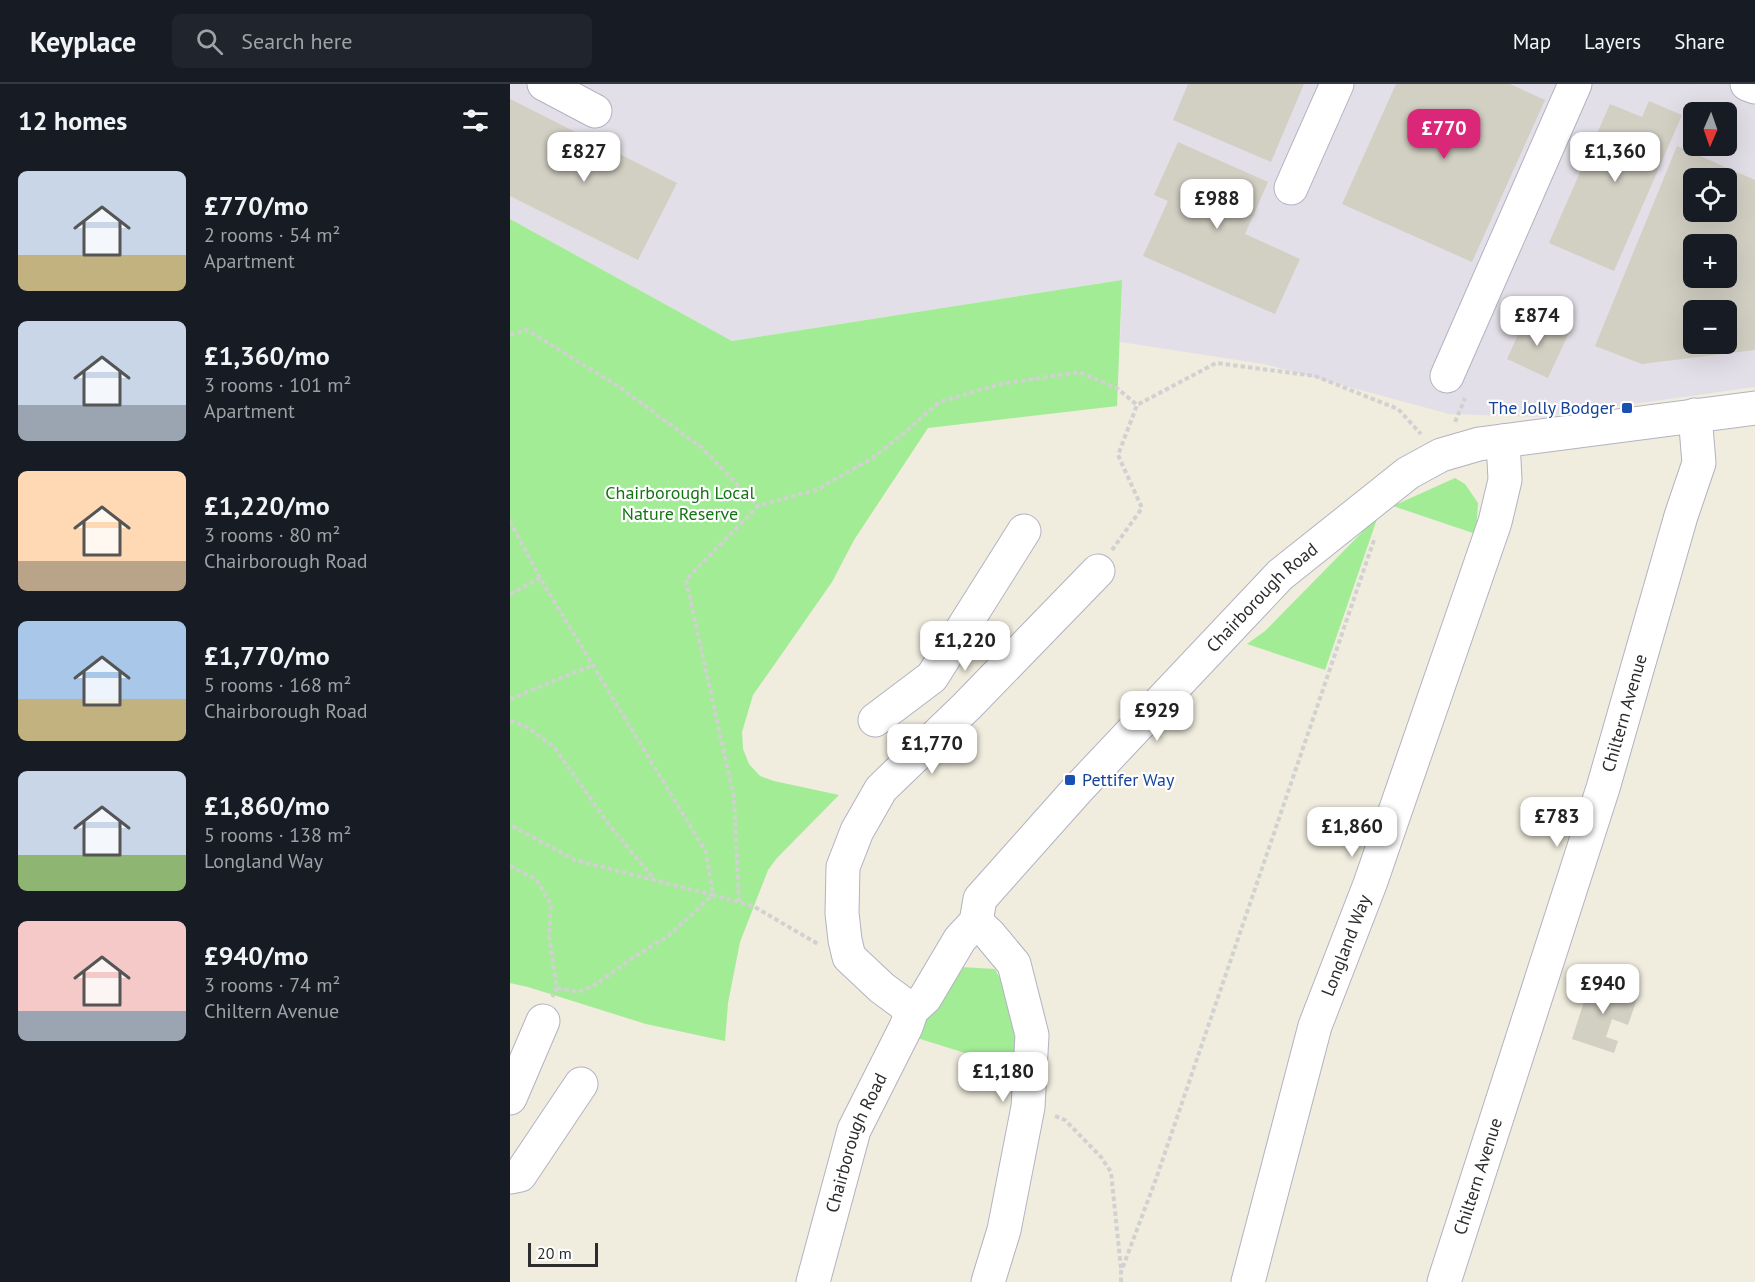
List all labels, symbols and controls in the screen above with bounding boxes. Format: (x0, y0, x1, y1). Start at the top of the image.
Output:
search box (172, 14, 592, 68)
text: Keyplace (30, 23, 136, 60)
icon: search (193, 25, 226, 58)
text: Search here (241, 27, 352, 55)
text: Map (1513, 28, 1551, 55)
text: Layers (1584, 28, 1641, 55)
text: Share (1674, 28, 1725, 55)
north arrow (1683, 102, 1737, 156)
map controls (1683, 102, 1737, 354)
text: 12 homes (18, 104, 127, 137)
icon: filters (459, 104, 492, 137)
pin: £770 (1408, 109, 1480, 160)
text: £770 (1421, 115, 1467, 141)
pin: £827 (548, 132, 620, 183)
pin: £1,360 (1566, 132, 1664, 183)
text: £827 (561, 138, 607, 164)
text: £1,360 (1584, 138, 1646, 164)
button: locate (1683, 168, 1737, 222)
pin: £988 (1181, 179, 1253, 230)
text: £988 (1194, 185, 1240, 211)
text: £770/mo (204, 189, 308, 222)
icon: home (66, 195, 138, 267)
text: 2 rooms · 54 m² (204, 222, 340, 248)
button: + (1683, 234, 1737, 288)
text: Apartment (204, 248, 295, 274)
pin: £874 (1501, 296, 1573, 347)
button: − (1683, 300, 1737, 354)
text: £874 (1514, 302, 1560, 328)
text: £1,360/mo (204, 339, 330, 372)
icon: home (66, 345, 138, 417)
text: 3 rooms · 101 m² (204, 372, 351, 398)
place label: The Jolly Bodger (1488, 396, 1615, 419)
text: Apartment (204, 398, 295, 424)
marker: The Jolly Bodger (1620, 401, 1634, 415)
park label: Chairborough Local Nature Reserve (605, 481, 755, 525)
text: £1,220/mo (204, 489, 330, 522)
icon: home (66, 495, 138, 567)
text: 3 rooms · 80 m² (204, 522, 340, 548)
street label: Chairborough Road (1201, 537, 1322, 657)
text: Chairborough Road (204, 548, 368, 574)
pin: £1,220 (916, 621, 1014, 672)
text: £1,220 (934, 627, 996, 653)
text: £1,770/mo (204, 639, 330, 672)
icon: home (66, 645, 138, 717)
street label: Chiltern Avenue (1596, 651, 1652, 775)
text: 5 rooms · 168 m² (204, 672, 351, 698)
pin: £929 (1121, 691, 1193, 742)
text: £929 (1134, 697, 1180, 723)
text: Chairborough Road (204, 698, 368, 724)
pin: £1,770 (883, 724, 981, 775)
text: £1,770 (901, 730, 963, 756)
place label: Pettifer Way (1082, 768, 1175, 791)
marker: Pettifer Way (1063, 773, 1077, 787)
text: £1,860/mo (204, 789, 330, 822)
icon: home (66, 795, 138, 867)
pin: £783 (1521, 797, 1593, 848)
text: £783 (1534, 803, 1580, 829)
pin: £1,860 (1303, 807, 1401, 858)
text: £1,860 (1321, 813, 1383, 839)
text: 5 rooms · 138 m² (204, 822, 351, 848)
text: Longland Way (204, 848, 323, 874)
street label: Longland Way (1316, 891, 1376, 999)
text: £940/mo (204, 939, 308, 972)
icon: home (66, 945, 138, 1017)
pin: £940 (1567, 964, 1639, 1015)
text: £940 (1580, 970, 1626, 996)
text: 3 rooms · 74 m² (204, 972, 340, 998)
text: Chiltern Avenue (204, 998, 339, 1024)
pin: £1,180 (954, 1052, 1052, 1103)
text: £1,180 (972, 1058, 1034, 1084)
street label: Chairborough Road (820, 1069, 892, 1215)
street label: Chiltern Avenue (1448, 1115, 1507, 1238)
scale bar (528, 1240, 598, 1268)
text: 20 m (537, 1243, 572, 1263)

